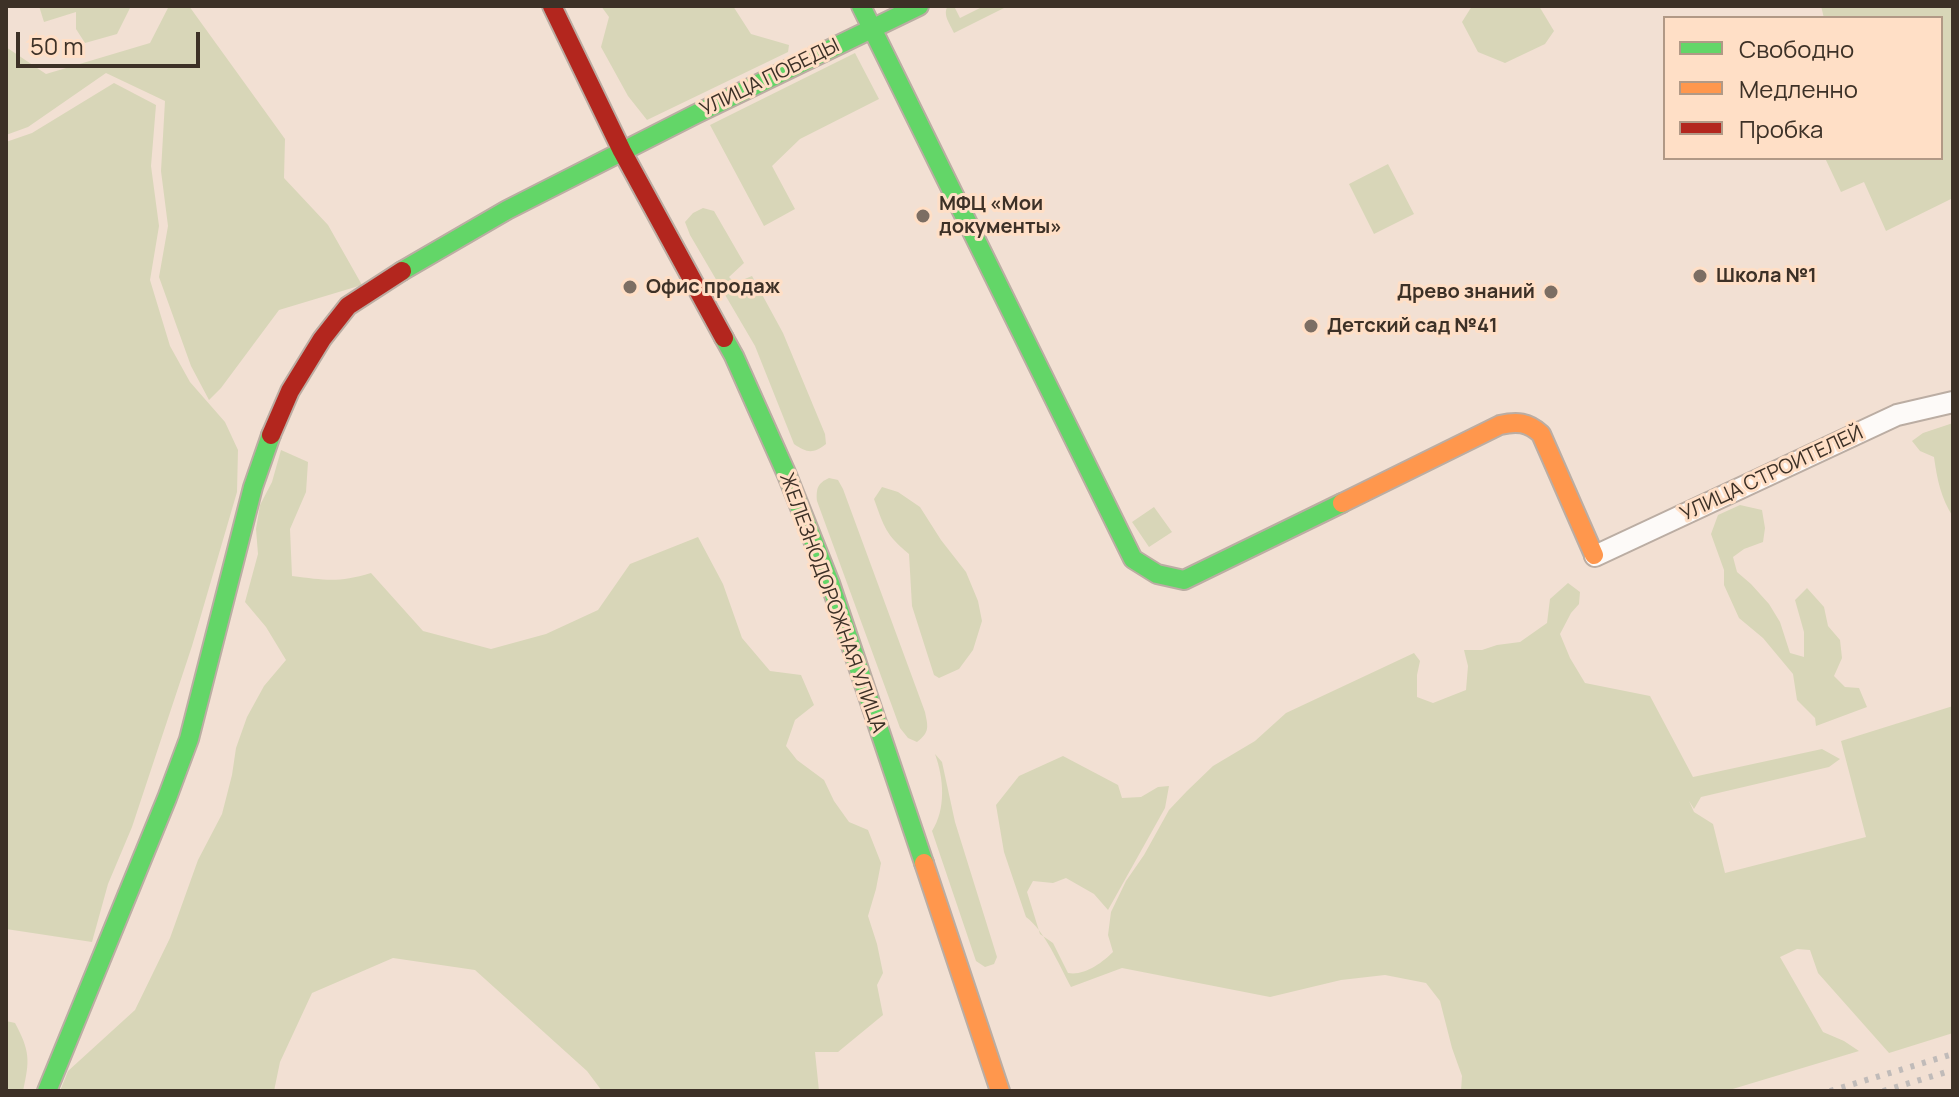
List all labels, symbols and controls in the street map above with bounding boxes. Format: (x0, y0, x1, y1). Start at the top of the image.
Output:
scale bar (20, 16, 204, 66)
legend (1663, 16, 1943, 160)
text: 50 m (30, 29, 84, 62)
text: Свободно (1739, 32, 1854, 65)
street label: УЛИЦА ПОБЕДЫ (696, 34, 844, 122)
text: Медленно (1739, 72, 1858, 105)
text: Пробка (1739, 112, 1823, 145)
place label: МФЦ «Мои документы» (939, 192, 1062, 239)
marker: МФЦ «Мои документы» (914, 207, 932, 225)
place label: Школа №1 (1716, 264, 1817, 288)
marker: Школа №1 (1691, 267, 1709, 285)
place label: Офис продаж (646, 275, 780, 299)
marker: Офис продаж (621, 278, 639, 296)
place label: Древо знаний (1397, 280, 1535, 304)
marker: Древо знаний (1542, 283, 1560, 301)
place label: Детский сад №41 (1327, 314, 1498, 338)
marker: Детский сад №41 (1302, 317, 1320, 335)
street label: УЛИЦА СТРОИТЕЛЕЙ (1677, 421, 1867, 527)
street label: ЖЕЛЕЗНОДОРОЖНАЯ УЛИЦА (774, 470, 890, 736)

